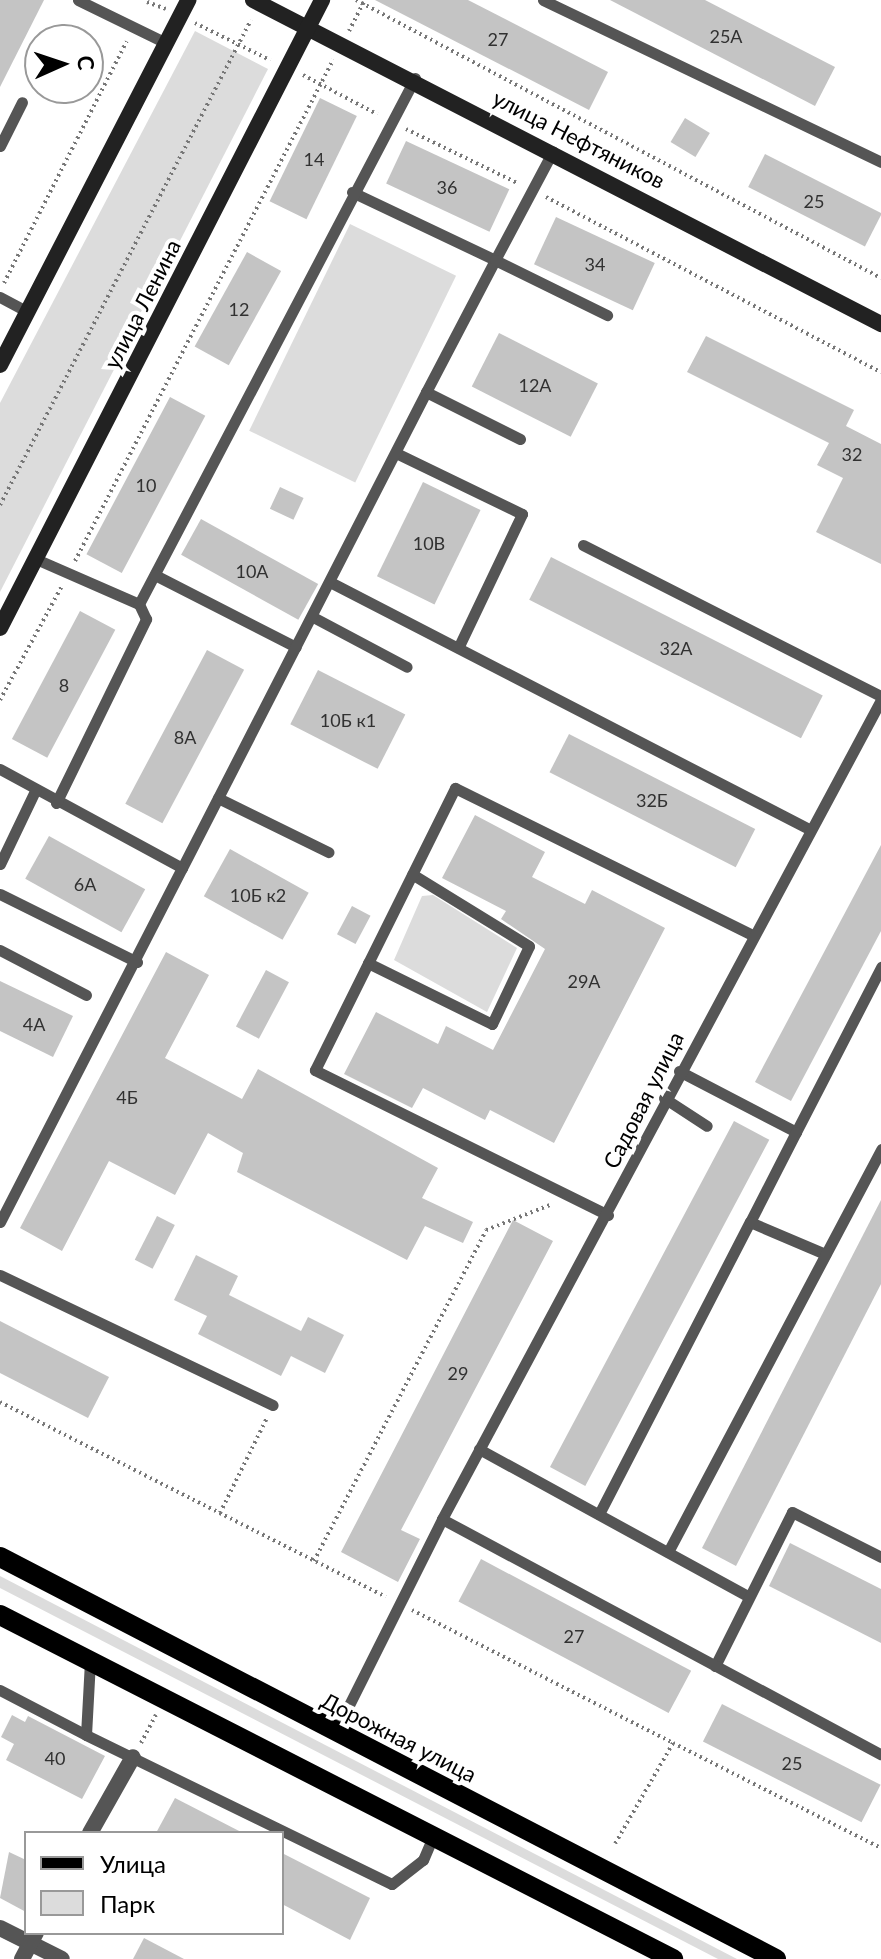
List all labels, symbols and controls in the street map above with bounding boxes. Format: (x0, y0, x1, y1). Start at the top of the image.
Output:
north arrow (24, 24, 104, 104)
house number: 25А (709, 25, 743, 47)
house number: 27 (488, 28, 508, 50)
text: С (73, 55, 100, 71)
street label: улица Нефтяников (488, 84, 670, 194)
house number: 14 (304, 148, 324, 170)
house number: 36 (437, 176, 457, 198)
house number: 25 (804, 190, 824, 212)
street label: улица Ленина (98, 235, 186, 373)
house number: 34 (585, 253, 605, 275)
house number: 12 (229, 298, 249, 320)
house number: 12А (518, 374, 552, 396)
house number: 32 (842, 443, 862, 465)
house number: 10 (136, 474, 156, 496)
house number: 10В (413, 532, 445, 554)
house number: 10А (235, 560, 269, 582)
house number: 32А (659, 637, 693, 659)
house number: 8 (59, 674, 69, 696)
house number: 10Б к1 (320, 709, 376, 731)
house number: 8А (174, 726, 196, 748)
house number: 32Б (636, 789, 668, 811)
house number: 6А (74, 873, 96, 895)
house number: 10Б к2 (230, 884, 286, 906)
house number: 29А (567, 970, 601, 992)
house number: 4А (23, 1013, 45, 1035)
street label: Садовая улица (597, 1027, 689, 1173)
house number: 4Б (116, 1086, 138, 1108)
house number: 29 (448, 1362, 468, 1384)
house number: 27 (564, 1625, 584, 1647)
street label: Дорожная улица (317, 1686, 481, 1788)
house number: 40 (45, 1747, 65, 1769)
house number: 25 (782, 1752, 802, 1774)
legend (24, 1831, 284, 1935)
text: Улица (100, 1849, 166, 1878)
text: Парк (100, 1889, 155, 1918)

